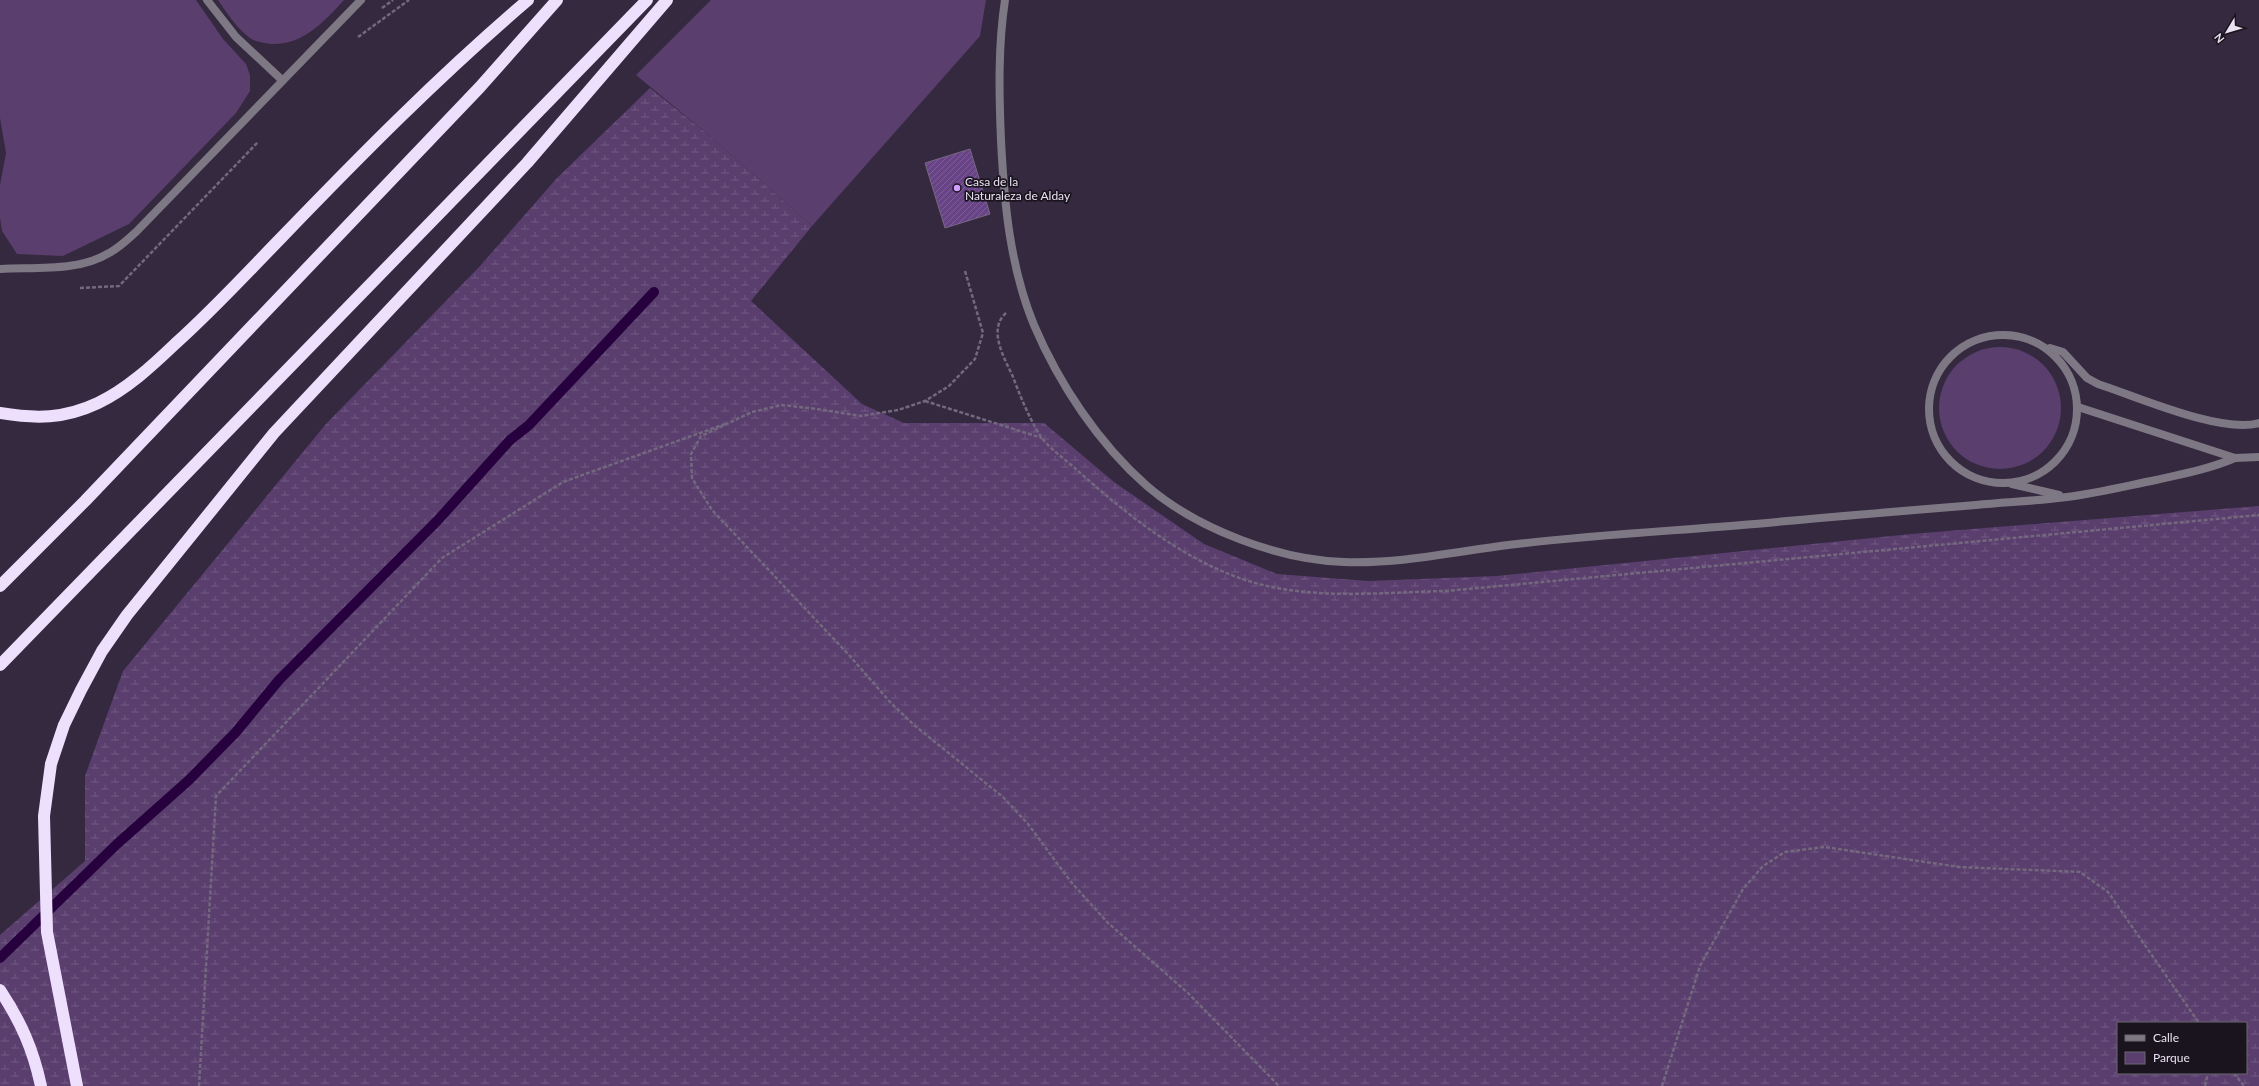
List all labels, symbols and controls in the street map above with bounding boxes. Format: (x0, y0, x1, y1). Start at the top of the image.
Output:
north arrow (2207, 12, 2247, 52)
text: N (2211, 31, 2226, 46)
place label: Casa de la Naturaleza de Alday (965, 174, 1071, 203)
marker: Casa de la Naturaleza de Alday (952, 183, 962, 193)
legend (2117, 1022, 2247, 1074)
text: Calle (2153, 1030, 2179, 1045)
text: Parque (2153, 1050, 2190, 1065)

